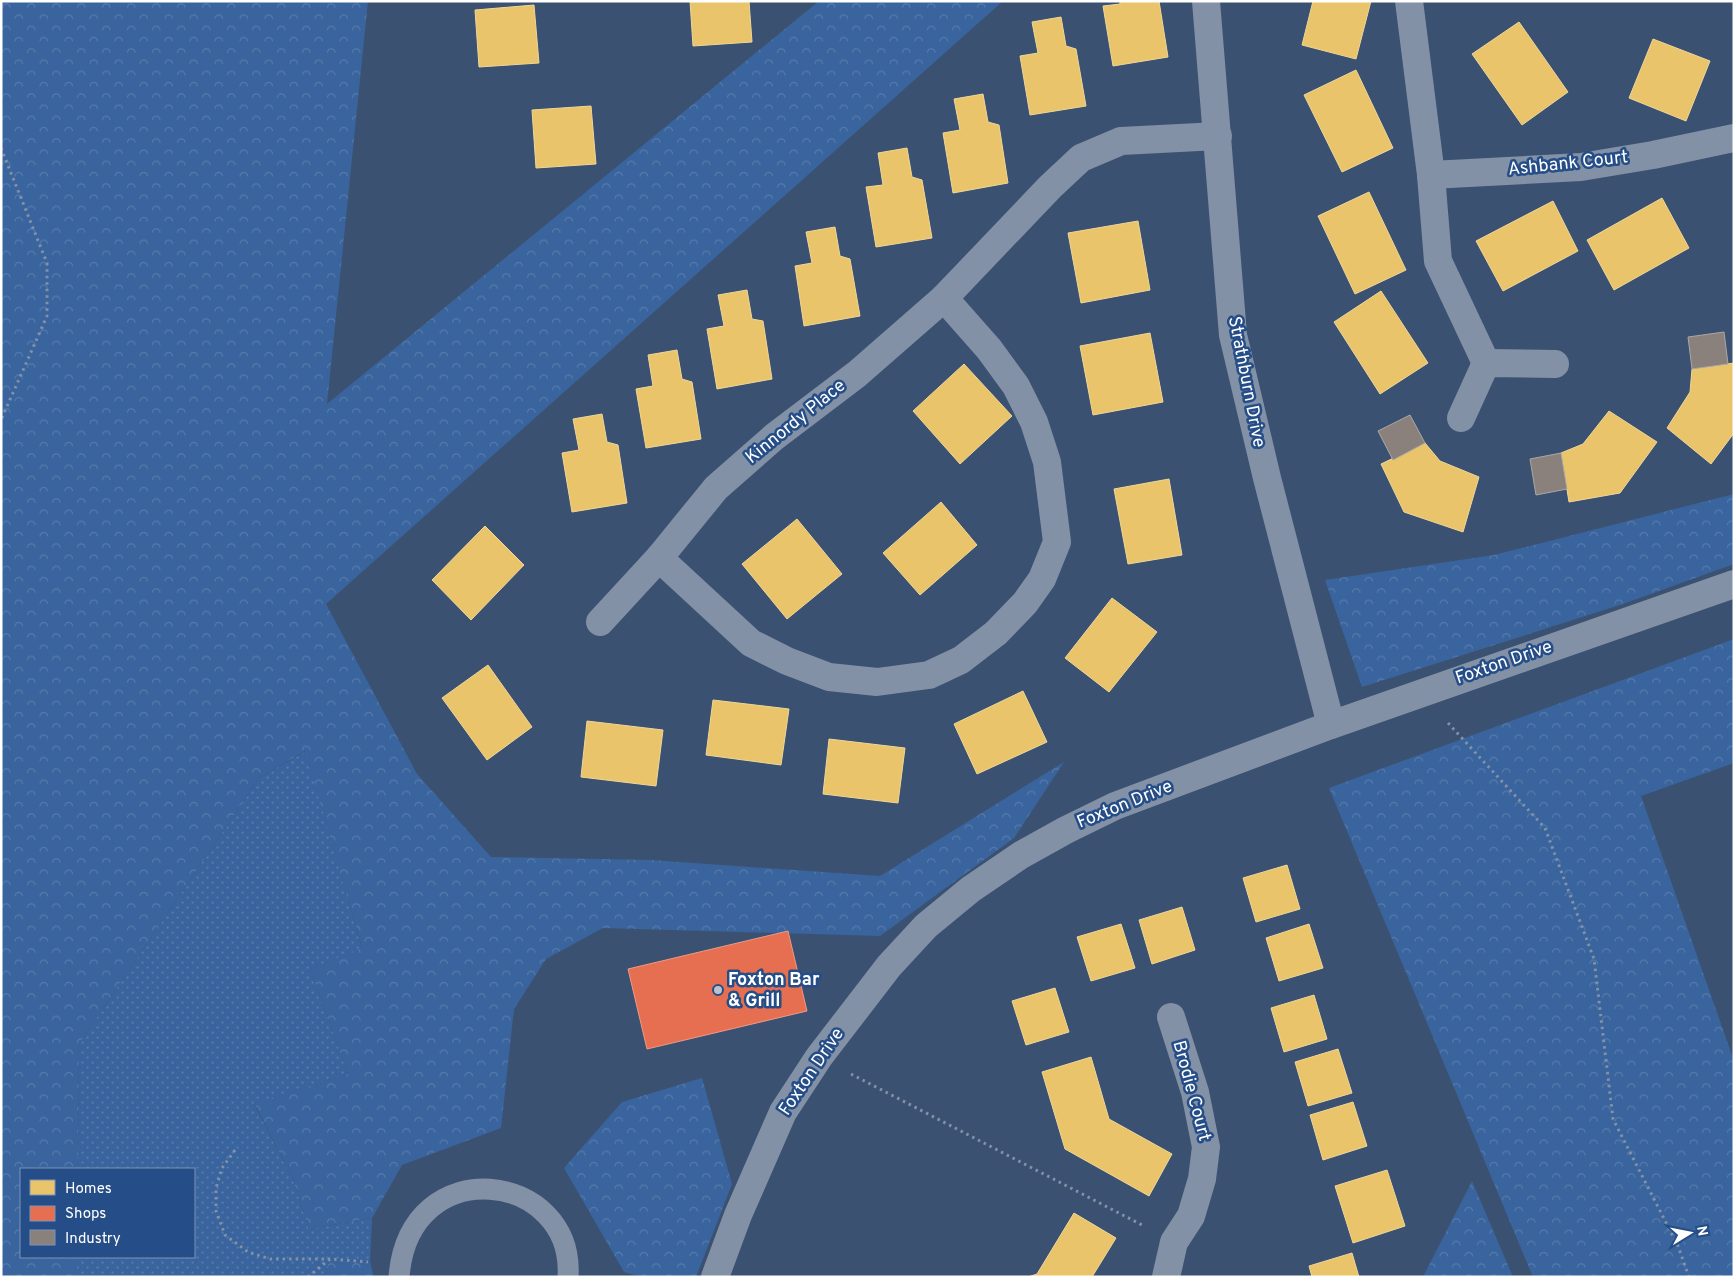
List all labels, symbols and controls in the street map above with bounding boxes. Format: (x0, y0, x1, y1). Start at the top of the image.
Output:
street label: Ashbank Court (1507, 146, 1629, 182)
street label: Strathburn Drive (1222, 314, 1270, 450)
street label: Kinnordy Place (741, 375, 851, 469)
street label: Foxton Drive (1452, 636, 1556, 690)
street label: Foxton Drive (1074, 775, 1176, 835)
place label: Foxton Bar & Grill (728, 969, 820, 1013)
marker: Foxton Bar & Grill (712, 984, 724, 996)
street label: Foxton Drive (774, 1024, 850, 1120)
street label: Brodie Court (1167, 1038, 1215, 1144)
legend (20, 1168, 195, 1258)
text: Homes (65, 1180, 112, 1199)
text: Shops (65, 1205, 106, 1224)
north arrow (1665, 1208, 1715, 1258)
text: N (1692, 1225, 1711, 1237)
text: Industry (65, 1230, 121, 1249)

